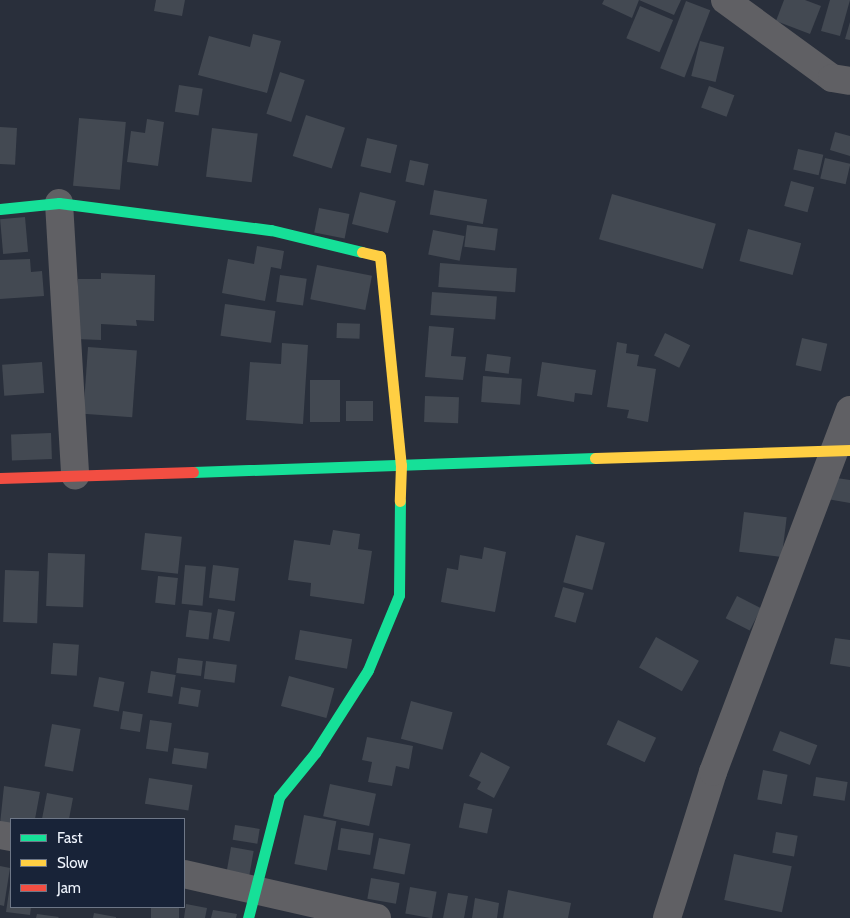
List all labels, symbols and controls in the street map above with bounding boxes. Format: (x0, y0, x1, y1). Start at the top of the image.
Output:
legend (10, 818, 185, 908)
text: Fast (57, 829, 82, 847)
text: Slow (57, 854, 88, 872)
text: Jam (57, 879, 81, 897)

